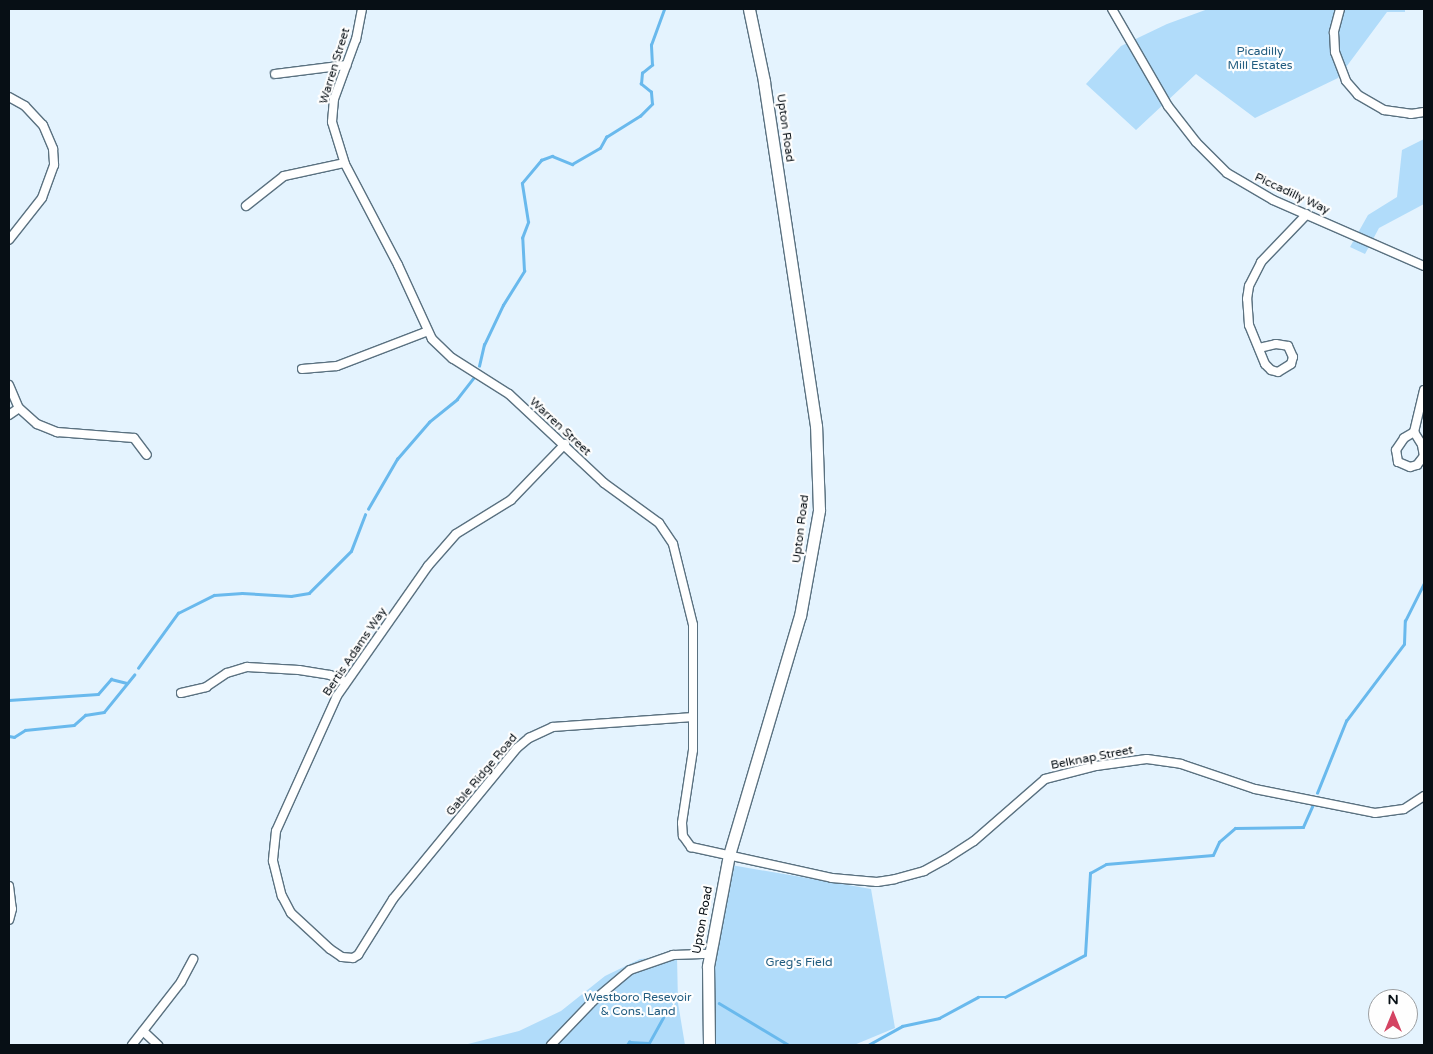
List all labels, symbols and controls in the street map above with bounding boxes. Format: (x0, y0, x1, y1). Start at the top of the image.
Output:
street label: Warren Street (317, 26, 353, 106)
park label: Picadilly Mill Estates (1227, 45, 1293, 73)
street label: Upton Road (773, 93, 797, 163)
street label: Piccadilly Way (1252, 170, 1332, 218)
street label: Warren Street (526, 395, 594, 459)
street label: Upton Road (790, 494, 812, 564)
street label: Bertis Adams Way (320, 605, 390, 699)
street label: Gable Ridge Road (443, 731, 521, 819)
street label: Belknap Street (1050, 743, 1134, 773)
street label: Upton Road (690, 885, 716, 955)
park label: Greg's Field (766, 956, 832, 970)
north arrow (1368, 989, 1418, 1039)
park label: Westboro Resevoir & Cons. Land (584, 991, 692, 1019)
text: N (1387, 991, 1399, 1008)

